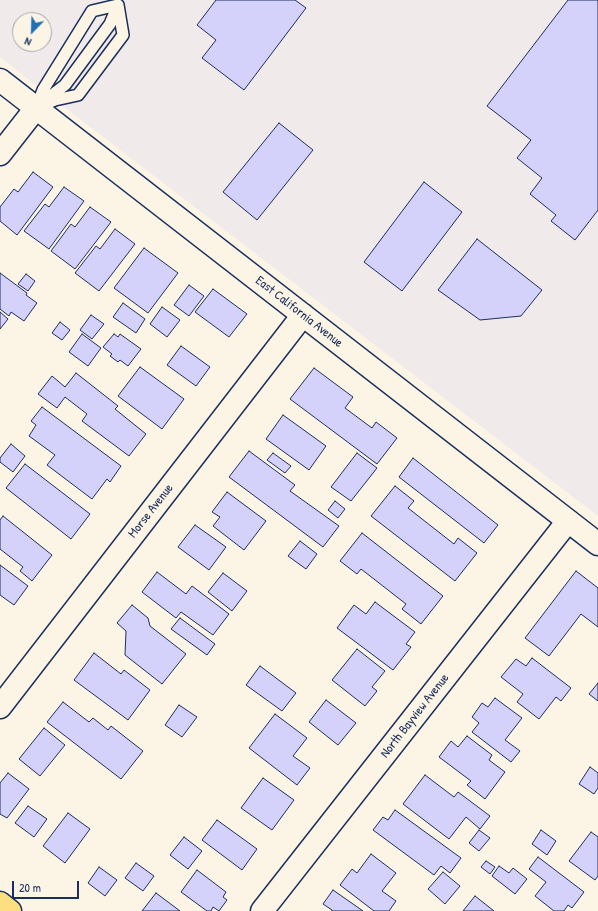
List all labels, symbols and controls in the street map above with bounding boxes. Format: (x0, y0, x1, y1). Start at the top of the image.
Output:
north arrow (12, 12, 52, 52)
text: N (22, 35, 33, 50)
street label: East California Avenue (252, 273, 346, 351)
street label: Morse Avenue (125, 481, 177, 541)
street label: North Bayview Avenue (377, 671, 453, 761)
scale bar (14, 873, 81, 899)
text: 20 m (19, 879, 41, 896)

